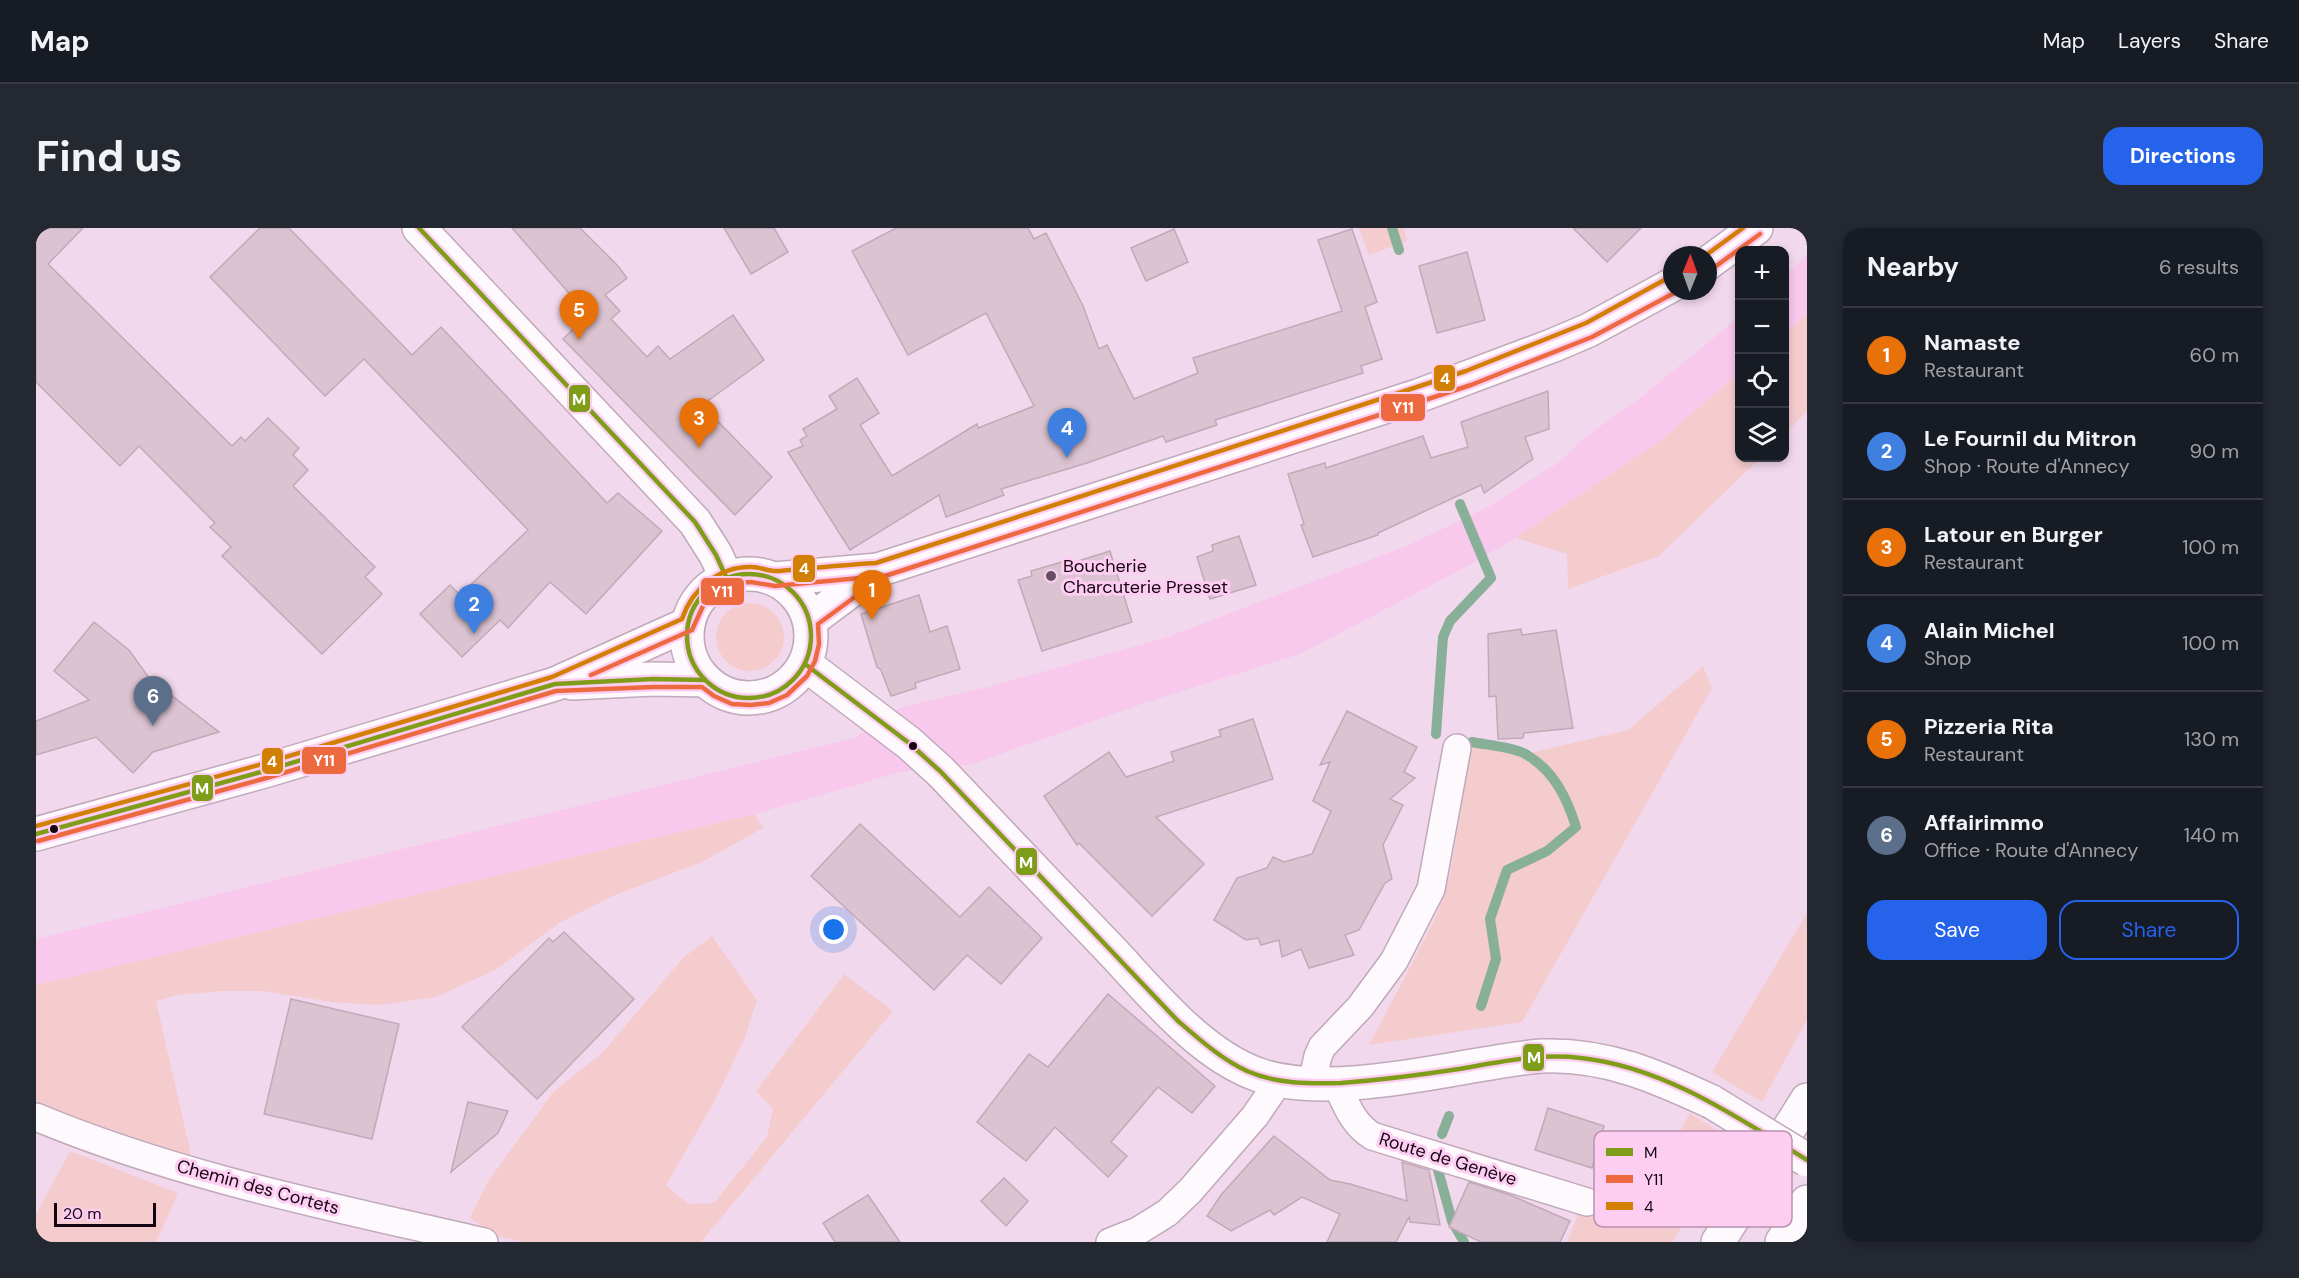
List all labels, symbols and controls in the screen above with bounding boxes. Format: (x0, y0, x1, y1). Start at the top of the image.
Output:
text: Map (30, 23, 90, 60)
text: Map (2043, 27, 2085, 55)
text: Layers (2118, 27, 2181, 55)
text: Share (2214, 27, 2269, 55)
button: Directions (2103, 127, 2263, 185)
text: Find us (36, 129, 182, 184)
north arrow (1663, 246, 1717, 300)
map controls (1735, 246, 1789, 462)
button: + (1735, 246, 1789, 300)
text: Nearby (1867, 250, 1959, 284)
text: 6 results (2159, 254, 2239, 280)
pin: 5 (560, 291, 598, 340)
button: − (1735, 300, 1789, 354)
text: Namaste (1924, 328, 2020, 357)
text: 1 (1883, 342, 1890, 368)
text: 60 m (2190, 342, 2239, 368)
button: locate (1735, 354, 1789, 408)
text: Restaurant (1924, 357, 2024, 383)
line badge: 4 (1433, 364, 1456, 392)
text: 4 (1440, 368, 1450, 389)
line badge: M (568, 384, 591, 413)
text: M (572, 389, 586, 410)
line badge: Y11 (1380, 393, 1426, 422)
text: Y11 (1392, 397, 1414, 418)
pin: 3 (680, 398, 718, 448)
pin: 4 (1048, 408, 1086, 458)
button: layers (1735, 408, 1789, 462)
text: Le Fournil du Mitron (1924, 424, 2136, 453)
text: 2 (1881, 438, 1892, 464)
text: 90 m (2190, 438, 2239, 464)
text: Shop · Route d'Annecy (1924, 453, 2130, 479)
text: Latour en Burger (1924, 520, 2103, 549)
text: 3 (1880, 534, 1893, 560)
text: 100 m (2182, 534, 2239, 560)
text: Restaurant (1924, 549, 2024, 575)
line badge: 4 (792, 554, 816, 583)
place label: Boucherie Charcuterie Presset (1063, 554, 1228, 599)
text: 4 (799, 558, 809, 579)
marker: Boucherie Charcuterie Presset (1044, 569, 1058, 583)
pin: 1 (852, 570, 892, 620)
line badge: Y11 (700, 577, 745, 606)
text: Y11 (711, 581, 733, 602)
pin: 2 (454, 584, 494, 634)
text: Alain Michel (1924, 616, 2055, 645)
text: 4 (1880, 630, 1893, 656)
text: 100 m (2182, 630, 2239, 656)
text: Shop (1924, 645, 1971, 671)
pin: 6 (134, 676, 172, 726)
text: Pizzeria Rita (1924, 712, 2054, 741)
text: 5 (1880, 726, 1893, 752)
text: 130 m (2184, 726, 2239, 752)
unlabelled marker (907, 740, 919, 752)
text: Restaurant (1924, 741, 2024, 767)
line badge: Y11 (301, 746, 347, 775)
line badge: 4 (261, 747, 284, 775)
text: Y11 (313, 750, 335, 771)
text: 4 (267, 751, 277, 772)
line badge: M (191, 774, 214, 802)
text: M (195, 778, 209, 799)
text: Affairimmo (1924, 808, 2044, 837)
text: 6 (1880, 822, 1893, 848)
text: 140 m (2184, 822, 2239, 848)
unlabelled marker (48, 823, 60, 835)
text: Office · Route d'Annecy (1924, 837, 2138, 863)
line badge: M (1015, 847, 1038, 876)
text: M (1019, 852, 1033, 873)
button: Save (1867, 900, 2047, 960)
button: Share (2059, 900, 2239, 960)
your location (819, 915, 848, 944)
line badge: M (1522, 1043, 1545, 1072)
text: M (1527, 1047, 1541, 1068)
street label: Route de Genève (1376, 1127, 1520, 1191)
legend (1594, 1131, 1792, 1227)
text: M (1644, 1142, 1657, 1163)
street label: Chemin des Cortets (174, 1154, 342, 1220)
text: Y11 (1644, 1169, 1663, 1190)
text: 4 (1644, 1196, 1654, 1217)
scale bar (54, 1200, 156, 1228)
text: 20 m (63, 1203, 102, 1224)

